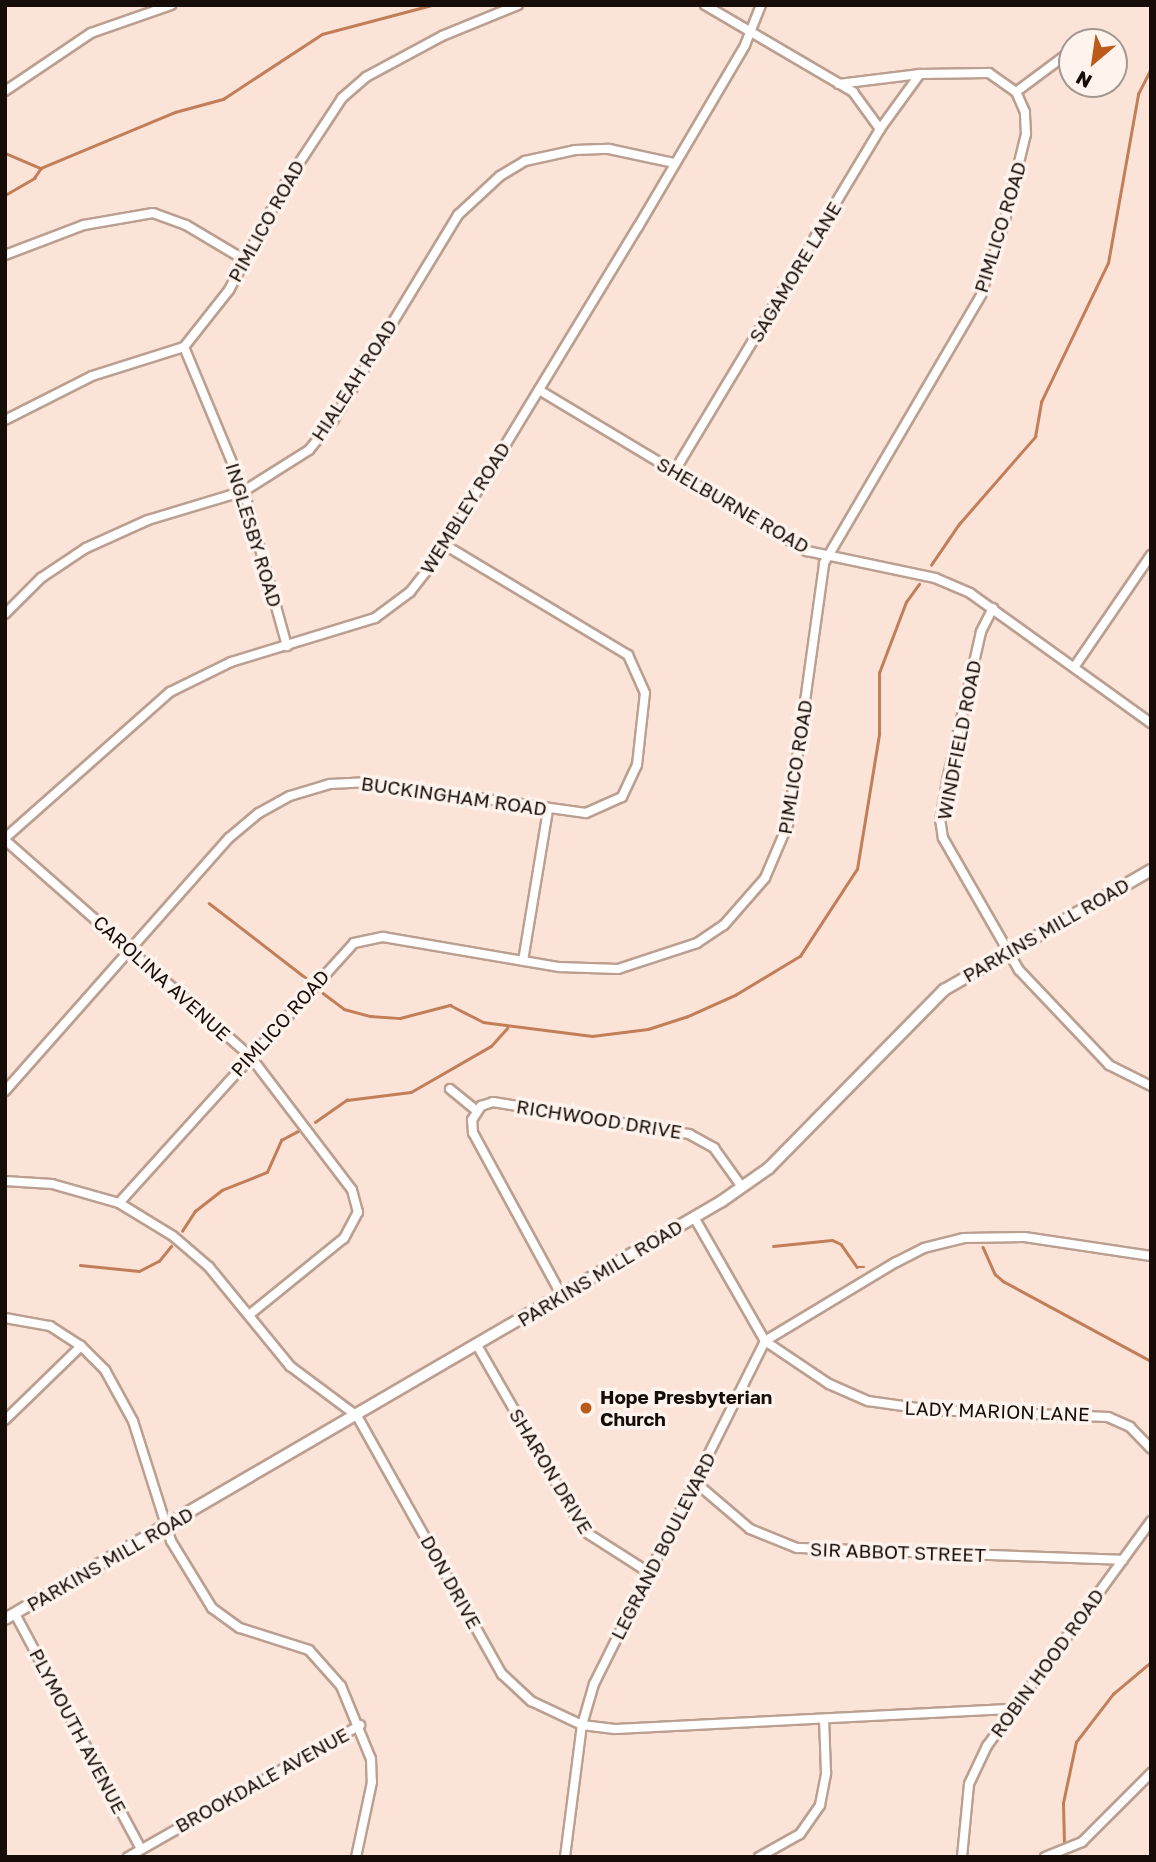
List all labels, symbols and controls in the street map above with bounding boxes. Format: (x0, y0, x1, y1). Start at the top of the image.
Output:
north arrow (1058, 28, 1128, 98)
text: N (1072, 66, 1095, 94)
street label: PIMLICO ROAD (223, 156, 309, 286)
street label: PIMLICO ROAD (969, 159, 1031, 295)
street label: SAGAMORE LANE (744, 198, 846, 346)
street label: HIALEAH ROAD (306, 315, 402, 445)
street label: WEMBLEY ROAD (415, 438, 515, 578)
street label: SHELBURNE ROAD (653, 452, 813, 558)
street label: INGLESBY ROAD (221, 460, 287, 610)
street label: WINDFIELD ROAD (932, 658, 986, 822)
street label: PIMLICO ROAD (773, 698, 817, 836)
street label: BUCKINGHAM ROAD (360, 772, 548, 820)
street label: PARKINS MILL ROAD (959, 873, 1133, 987)
street label: CAROLINA AVENUE (89, 911, 235, 1045)
street label: PIMLICO ROAD (226, 965, 334, 1081)
street label: RICHWOOD DRIVE (515, 1095, 683, 1143)
street label: PARKINS MILL ROAD (513, 1215, 687, 1331)
place label: Hope Presbyterian Church (600, 1386, 772, 1430)
street label: LADY MARION LANE (904, 1396, 1090, 1426)
marker: Hope Presbyterian Church (578, 1400, 594, 1416)
street label: SHARON DRIVE (505, 1404, 597, 1538)
street label: LEGRAND BOULEVARD (606, 1449, 720, 1643)
street label: PARKINS MILL ROAD (23, 1502, 197, 1616)
street label: DON DRIVE (416, 1531, 486, 1633)
street label: SIR ABBOT STREET (810, 1538, 986, 1566)
street label: ROBIN HOOD ROAD (985, 1584, 1109, 1742)
street label: PLYMOUTH AVENUE (25, 1645, 131, 1817)
street label: BROOKDALE AVENUE (171, 1723, 353, 1837)

